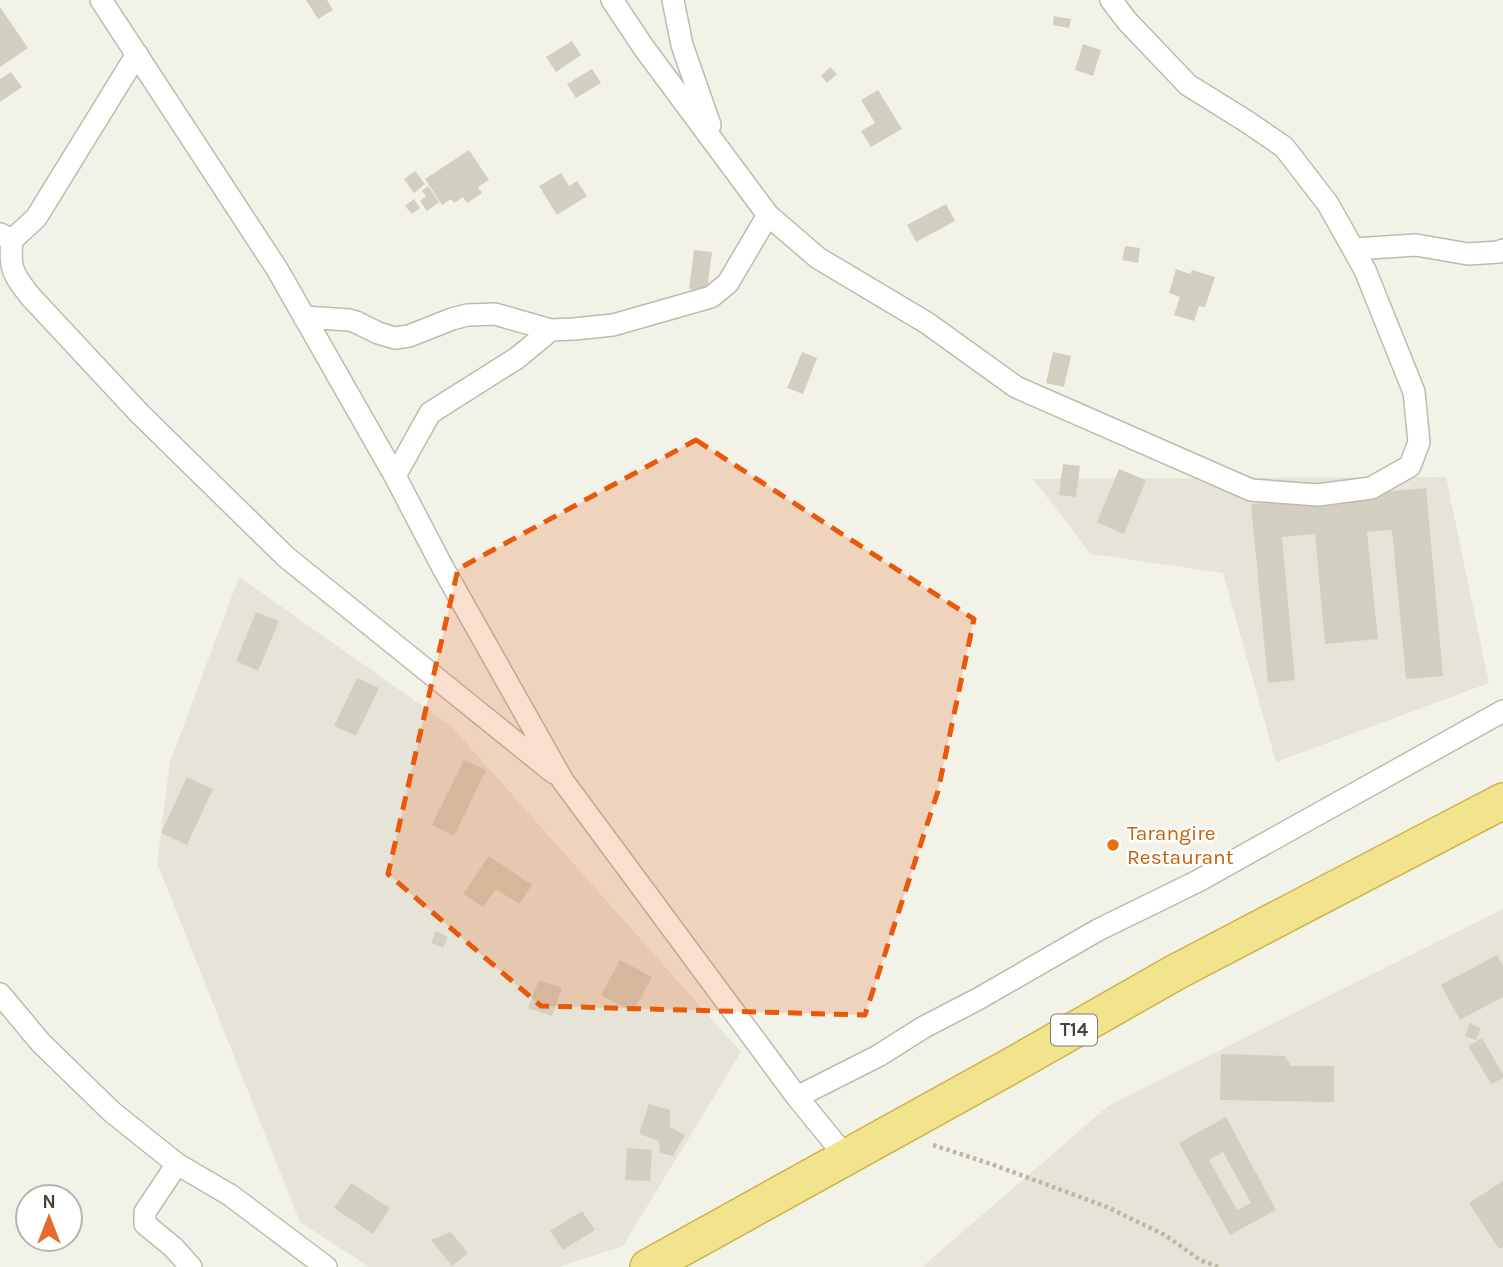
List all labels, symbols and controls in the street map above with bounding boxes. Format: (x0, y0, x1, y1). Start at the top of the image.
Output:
place label: Tarangire Restaurant (1127, 821, 1234, 869)
marker: Tarangire Restaurant (1105, 837, 1121, 853)
road number: T14 (1051, 1014, 1097, 1046)
north arrow (14, 1183, 84, 1253)
text: N (42, 1191, 56, 1213)

